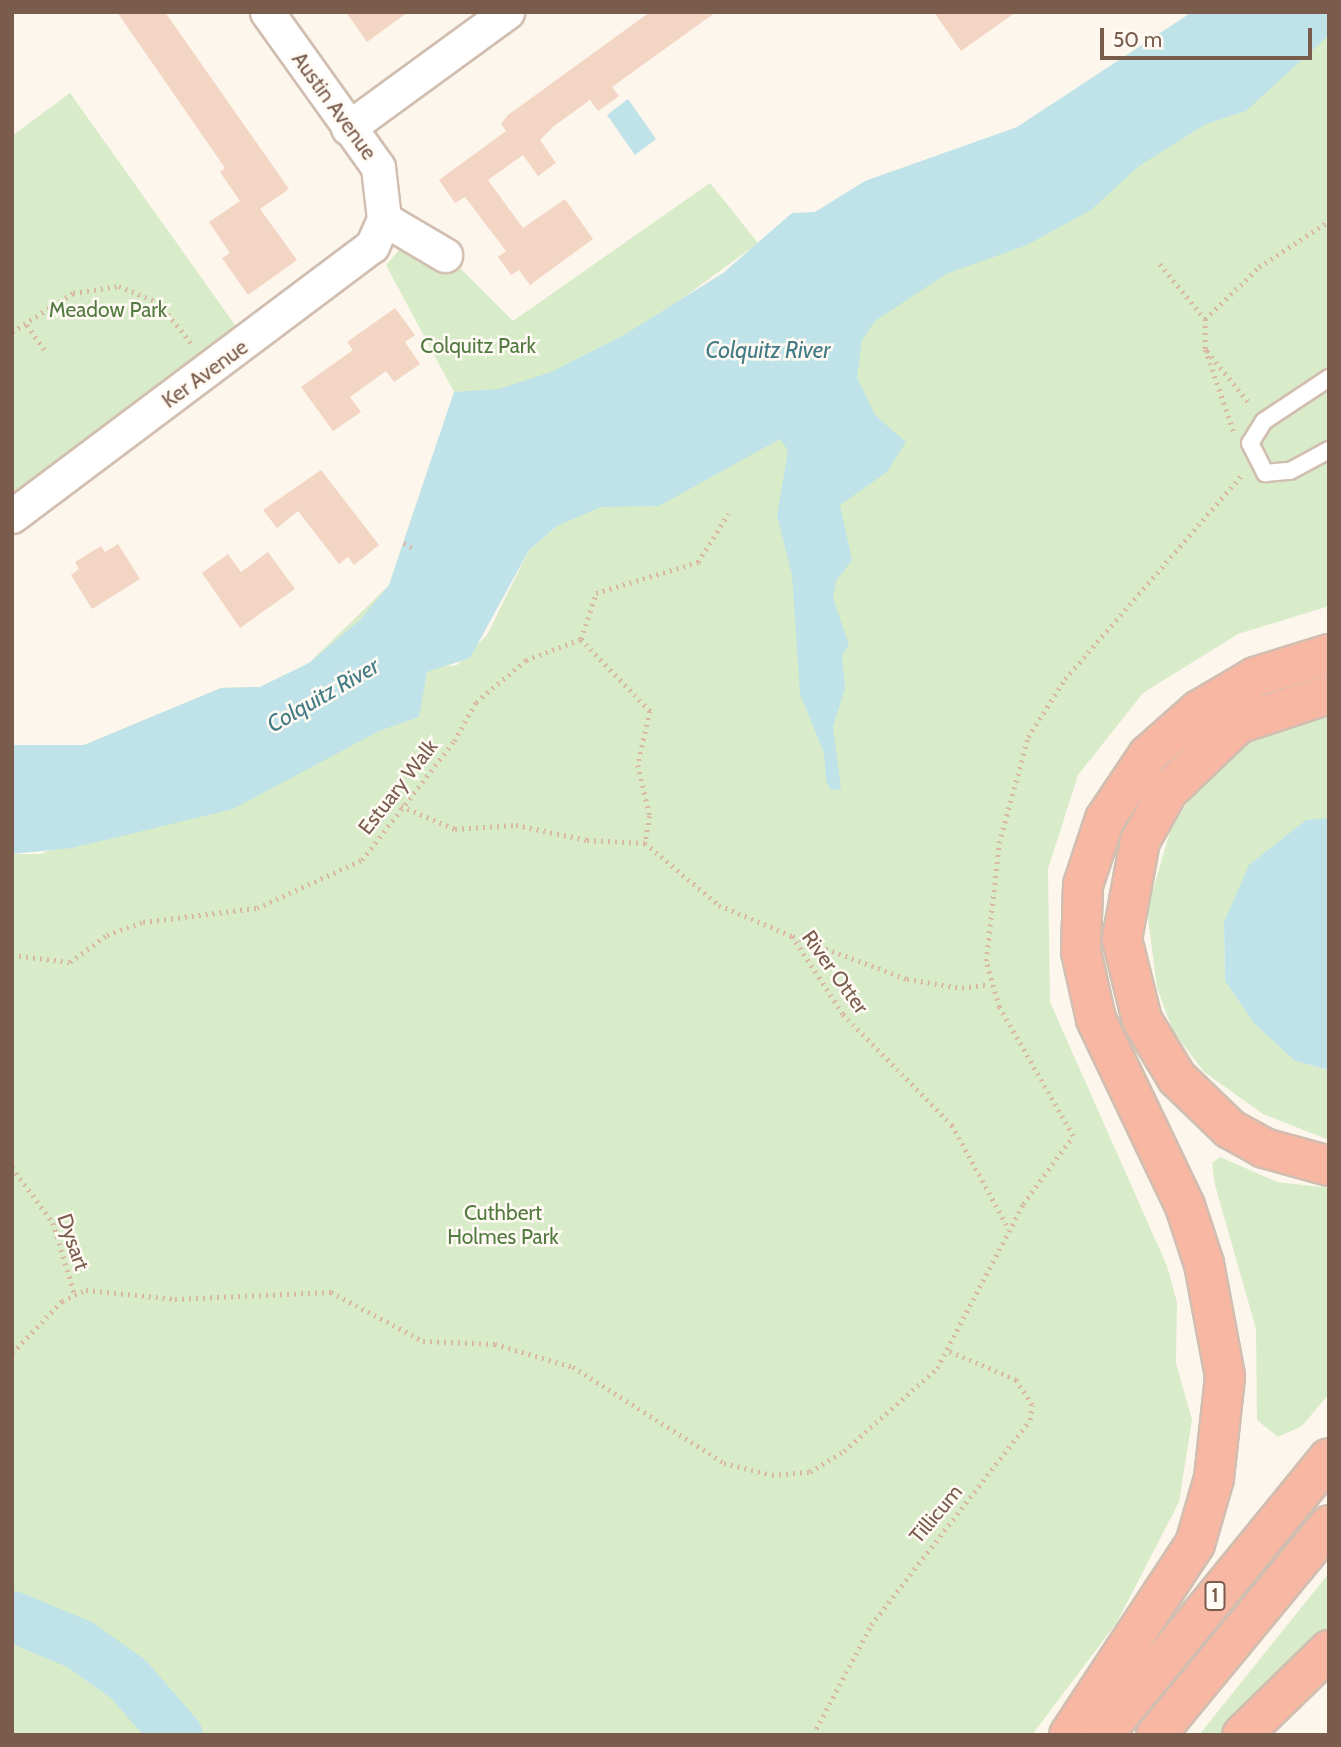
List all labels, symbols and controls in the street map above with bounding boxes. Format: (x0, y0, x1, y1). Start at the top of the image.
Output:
scale bar (1103, 14, 1315, 58)
text: 50 m (1113, 27, 1162, 52)
street label: Austin Avenue (286, 47, 382, 165)
park label: Meadow Park (49, 297, 167, 323)
park label: Colquitz Park (420, 333, 536, 359)
street label: Ker Avenue (157, 334, 253, 414)
water label: Colquitz River (706, 336, 830, 364)
water label: Colquitz River (262, 652, 384, 738)
street label: Estuary Walk (353, 734, 443, 840)
street label: River Otter (796, 925, 874, 1019)
park label: Cuthbert Holmes Park (447, 1200, 559, 1250)
street label: Dysart (52, 1210, 94, 1274)
street label: Tillicum (904, 1480, 968, 1548)
road number: 1 (1203, 1580, 1227, 1612)

